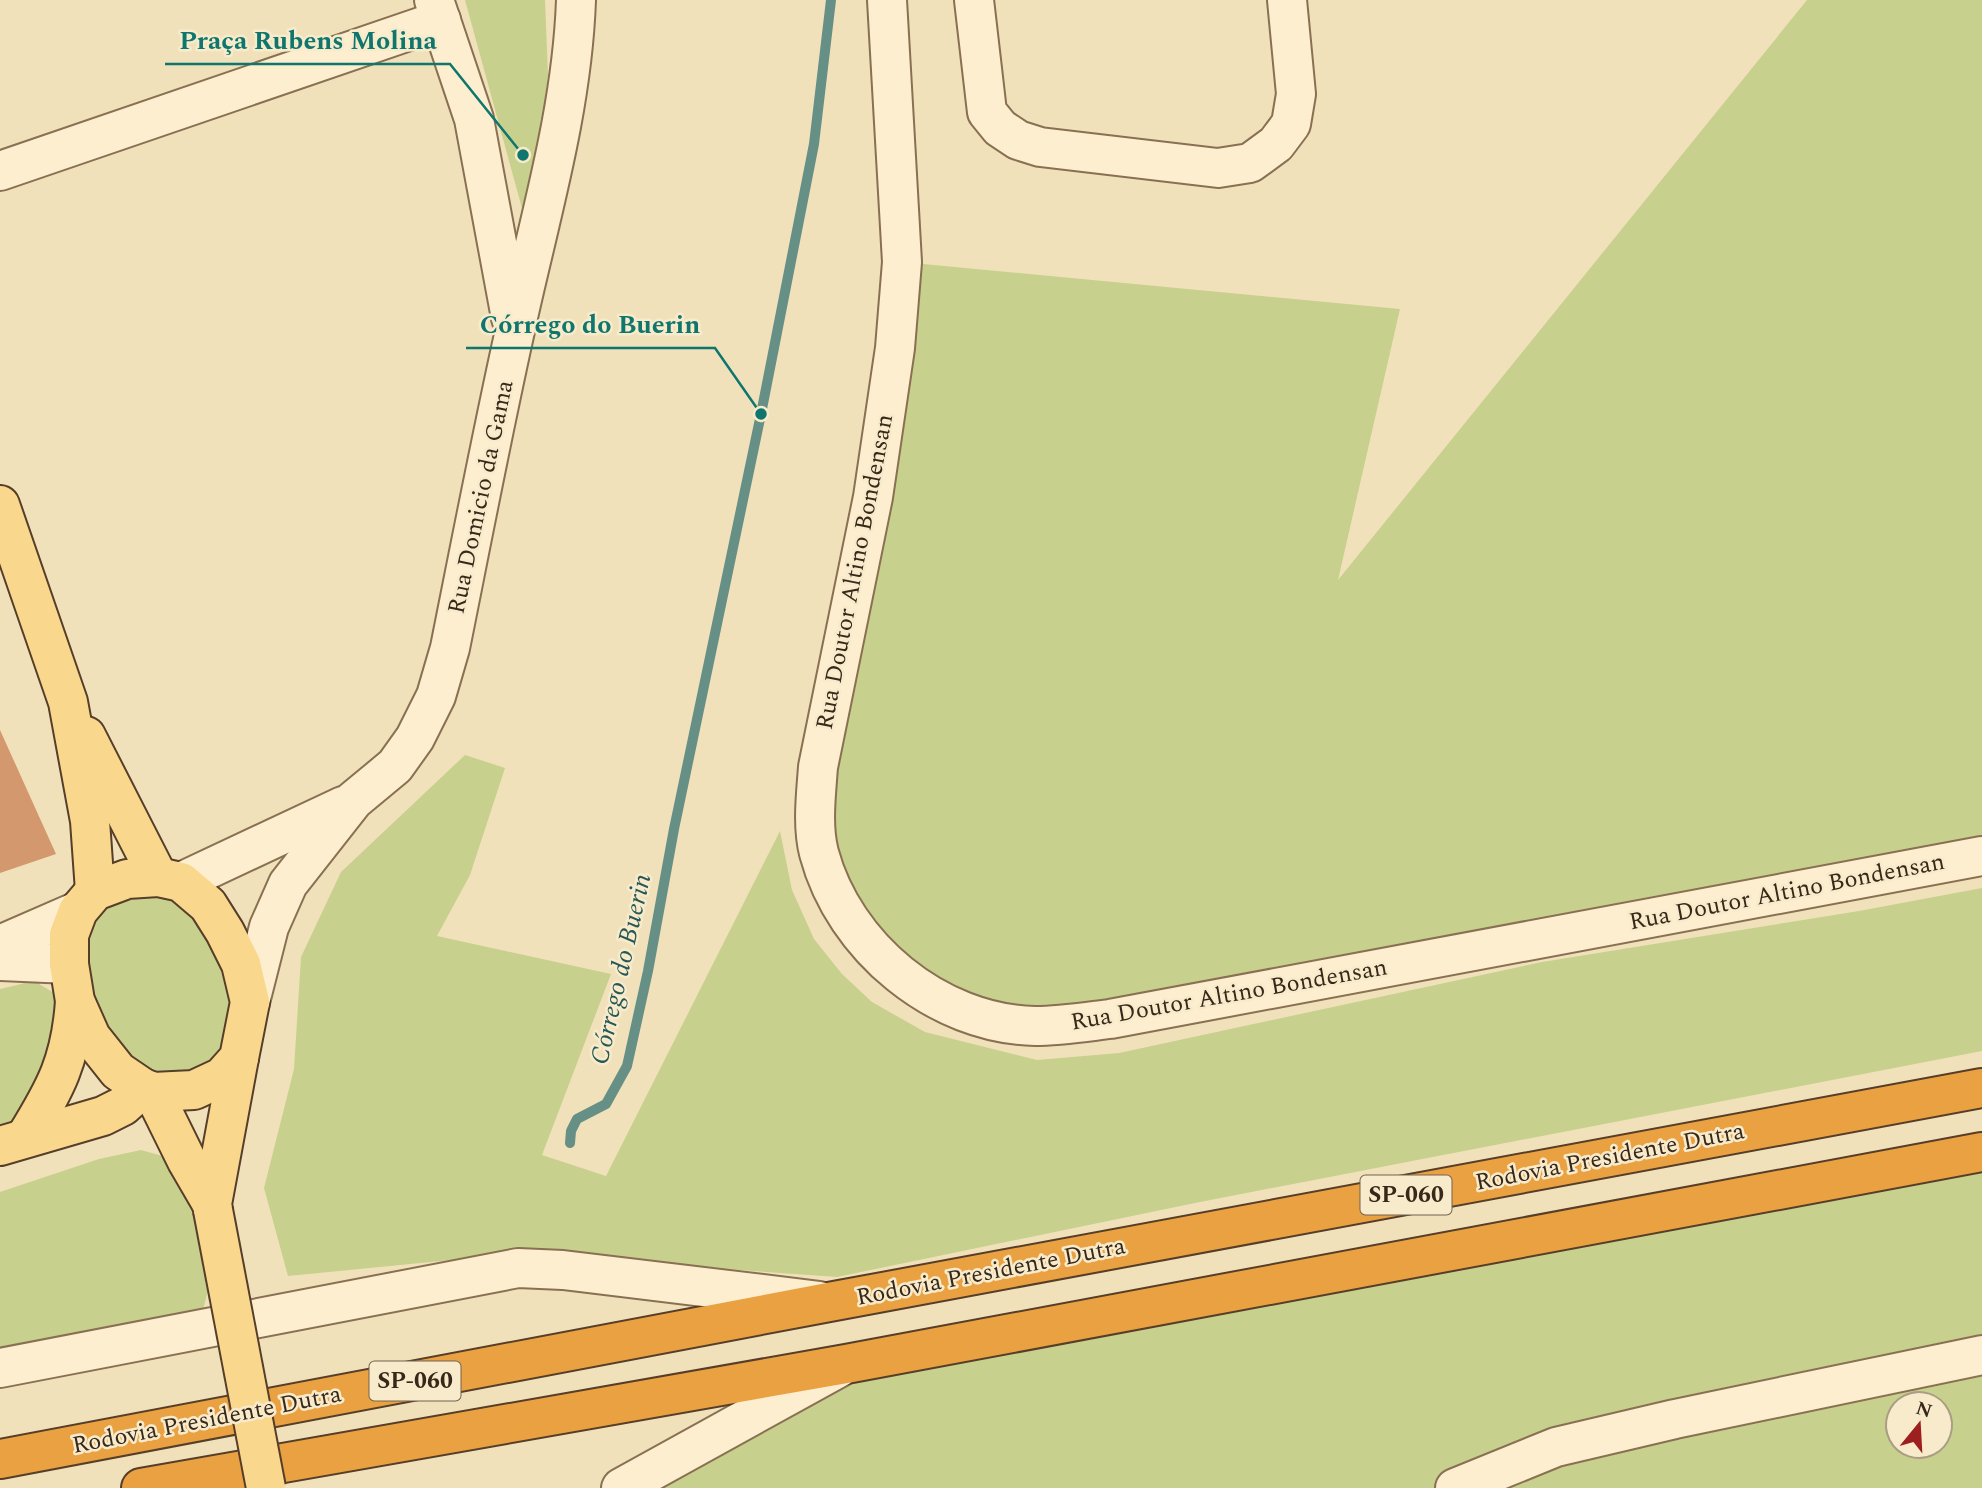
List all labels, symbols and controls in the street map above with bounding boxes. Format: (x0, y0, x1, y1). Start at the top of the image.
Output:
callout: Praça Rubens Molina (165, 17, 450, 64)
text: Praça Rubens Molina (179, 21, 437, 61)
callout: Córrego do Buerin (466, 301, 715, 348)
text: Córrego do Buerin (480, 305, 700, 345)
street label: Rua Domicio da Gama (439, 377, 523, 617)
street label: Rua Doutor Altino Bondensan (807, 411, 903, 733)
street label: Rua Doutor Altino Bondensan (1626, 844, 1948, 940)
water label: Córrego do Buerin (580, 869, 662, 1068)
street label: Rua Doutor Altino Bondensan (1068, 949, 1390, 1041)
street label: Rodovia Presidente Dutra (1472, 1113, 1748, 1201)
road number: SP-060 (1360, 1176, 1452, 1214)
street label: Rodovia Presidente Dutra (853, 1228, 1129, 1316)
road number: SP-060 (370, 1362, 460, 1400)
street label: Rodovia Presidente Dutra (69, 1376, 345, 1464)
north arrow (1884, 1390, 1954, 1460)
text: N (1912, 1394, 1936, 1426)

